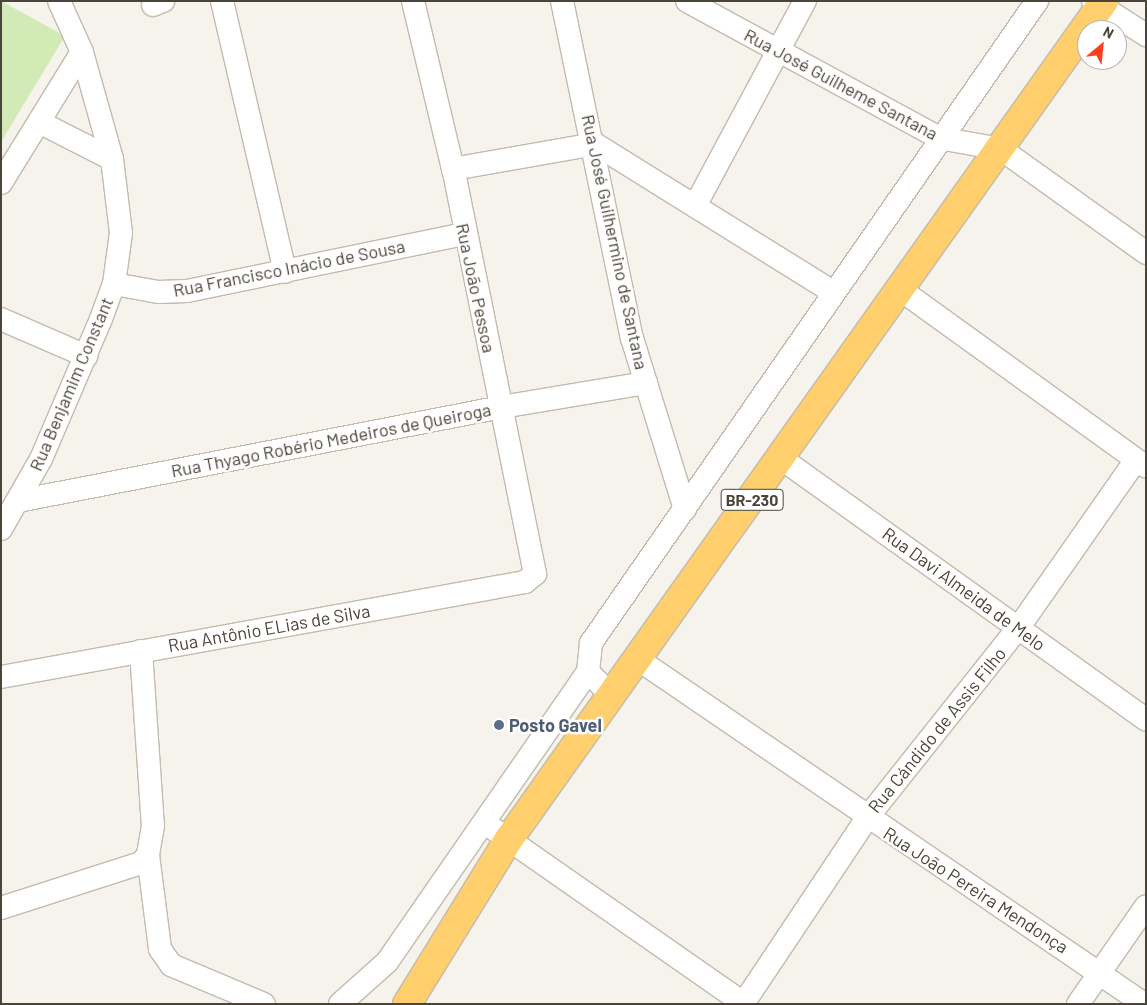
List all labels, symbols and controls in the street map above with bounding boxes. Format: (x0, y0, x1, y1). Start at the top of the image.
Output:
north arrow (1077, 20, 1127, 70)
text: N (1101, 23, 1117, 42)
street label: Rua José Guilheme Santana (741, 24, 941, 144)
street label: Rua José Guilhermino de Santana (577, 113, 653, 371)
street label: Rua João Pessoa (452, 221, 500, 355)
street label: Rua Francisco Inácio de Sousa (171, 235, 407, 301)
street label: Rua Benjamim Constant (25, 294, 117, 474)
street label: Rua Thyago Robério Medeiros de Queiroga (169, 398, 493, 482)
road number: BR-230 (720, 486, 784, 514)
street label: Rua Davi Almeida de Melo (878, 523, 1050, 655)
street label: Rua Antônio ELias de Silva (166, 600, 372, 656)
street label: Rua Cándido de Assis Filho (864, 643, 1010, 817)
place label: Posto Gavel (509, 714, 602, 736)
marker: Posto Gavel (493, 719, 505, 731)
street label: Rua João Pereira Mendonça (880, 822, 1072, 958)

